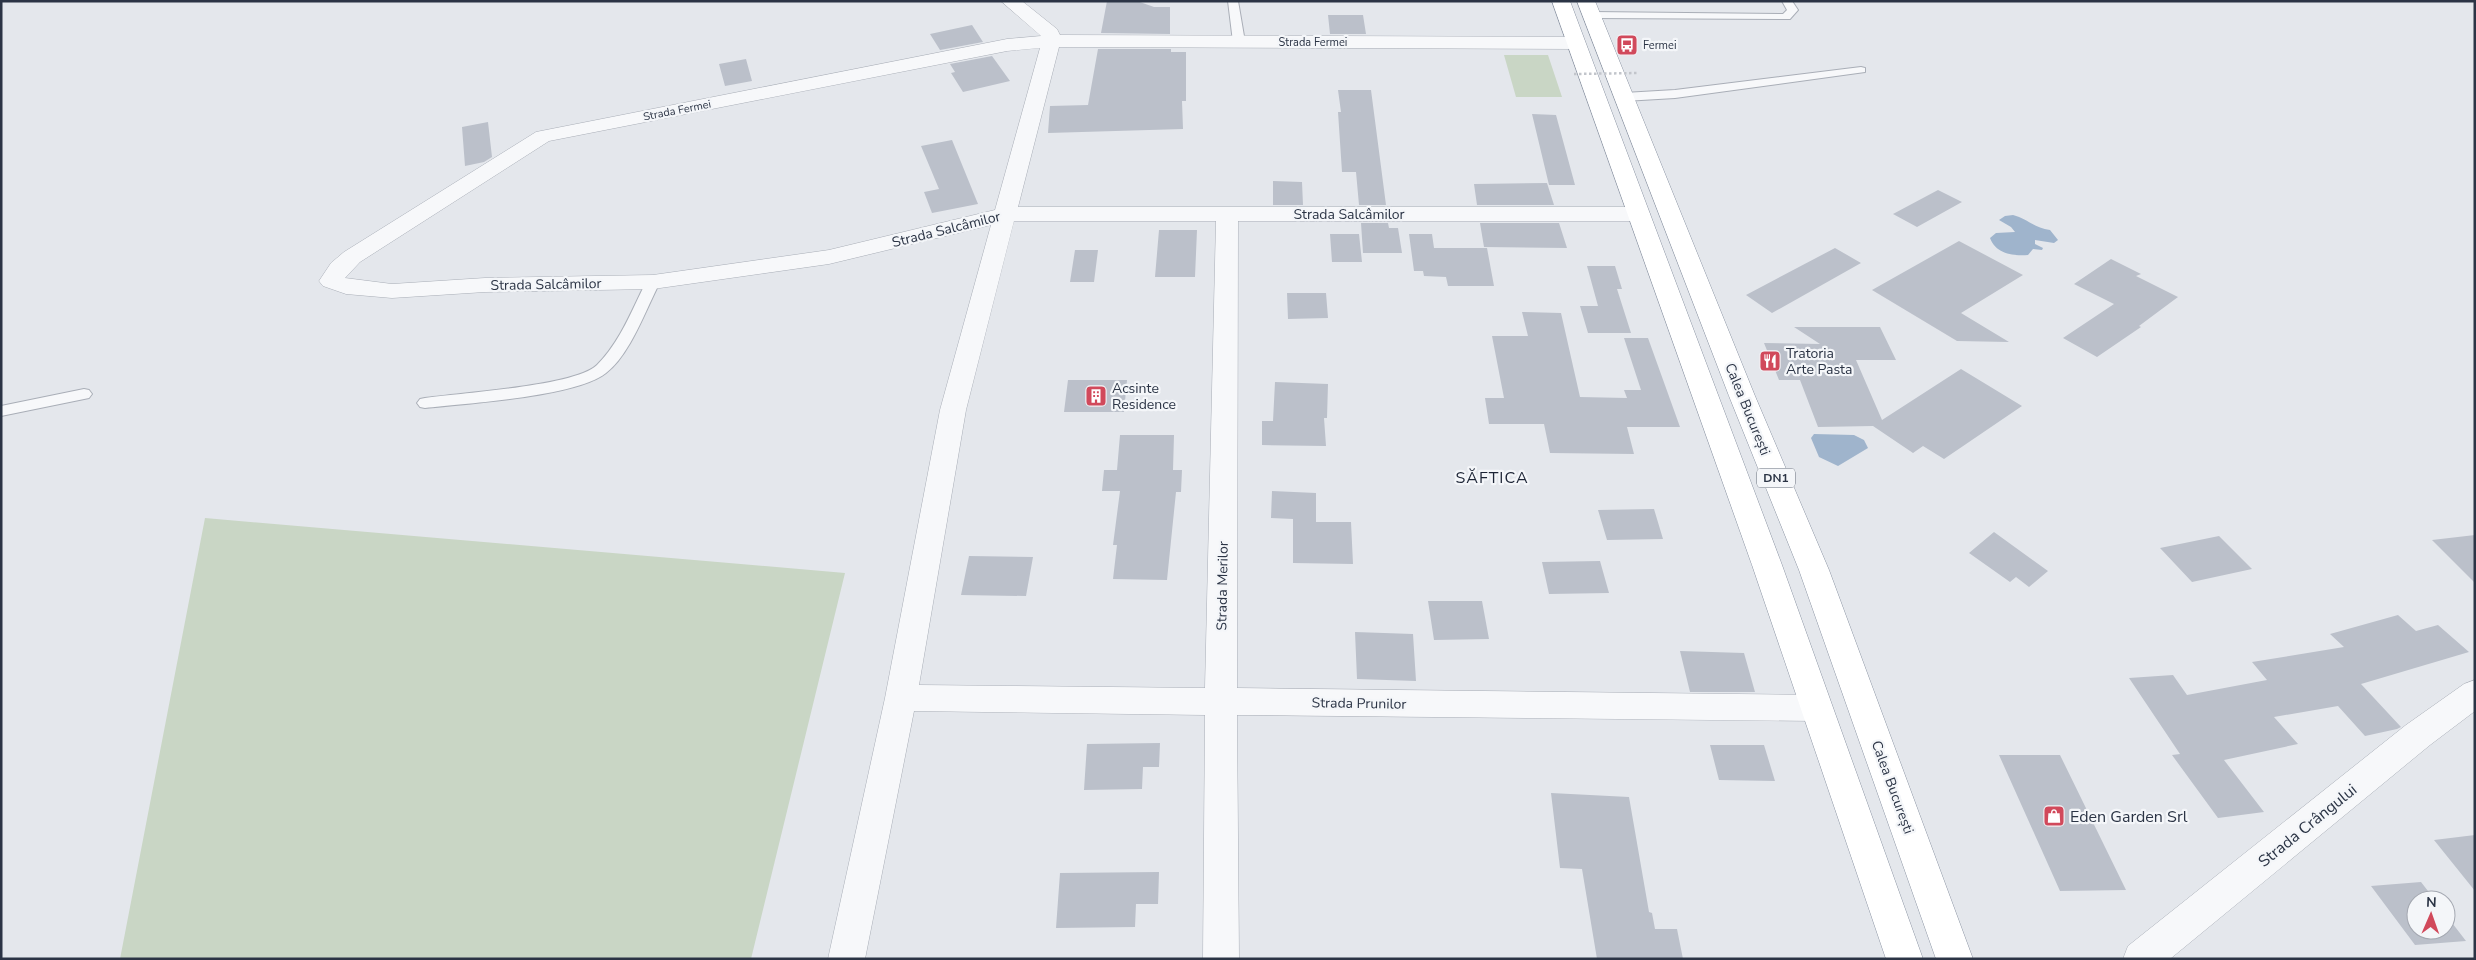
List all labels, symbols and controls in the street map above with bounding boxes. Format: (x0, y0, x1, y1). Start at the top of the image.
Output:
bus stop icon: Fermei (1615, 33, 1639, 57)
street label: Strada Fermei (1279, 35, 1347, 50)
place label: Fermei (1643, 38, 1676, 53)
street label: Strada Fermei (642, 97, 712, 124)
street label: Strada Salcâmilor (1293, 205, 1405, 224)
street label: Strada Salcâmilor (890, 207, 1002, 252)
street label: Strada Salcâmilor (490, 274, 602, 295)
place label: Tratoria Arte Pasta (1786, 344, 1852, 379)
restaurant icon: Tratoria Arte Pasta (1758, 349, 1782, 373)
street label: Calea București (1720, 360, 1775, 458)
place label: Acsinte Residence (1112, 379, 1176, 414)
building icon: Acsinte Residence (1084, 384, 1108, 408)
district label: SĂFTICA (1455, 467, 1529, 489)
road number: DN1 (1757, 468, 1795, 488)
street label: Strada Merilor (1212, 541, 1233, 631)
street label: Strada Prunilor (1311, 693, 1406, 714)
street label: Calea București (1867, 738, 1918, 836)
street label: Strada Crângului (2254, 779, 2362, 872)
shop icon: Eden Garden Srl (2042, 804, 2066, 828)
place label: Eden Garden Srl (2070, 806, 2188, 828)
north arrow (2406, 890, 2456, 940)
text: N (2426, 893, 2437, 912)

